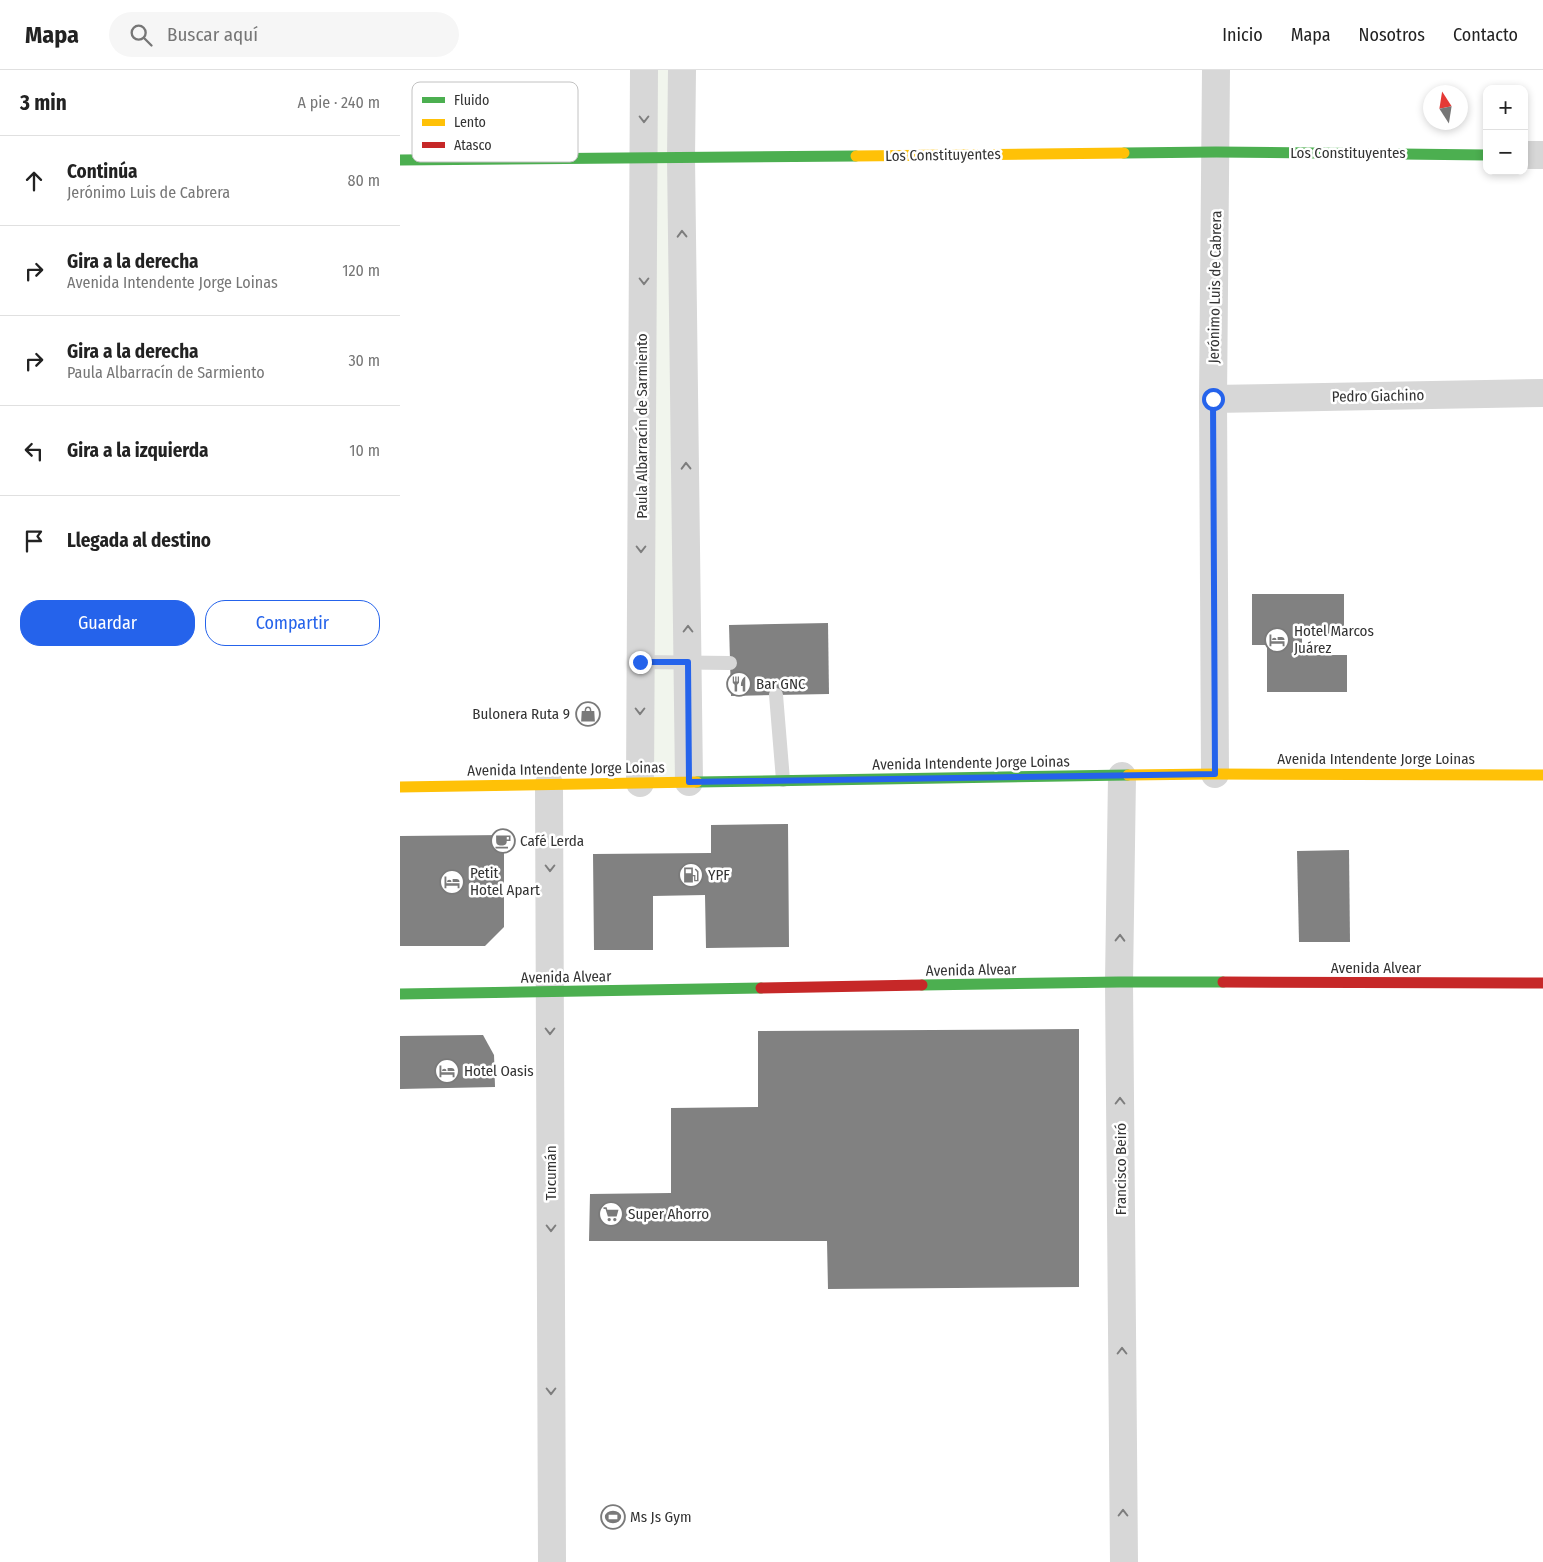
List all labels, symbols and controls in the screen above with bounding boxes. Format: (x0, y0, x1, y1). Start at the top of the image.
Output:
search box (109, 12, 459, 57)
text: Mapa (25, 21, 79, 49)
icon: search (127, 21, 155, 49)
text: Buscar aquí (167, 23, 258, 46)
text: Inicio (1222, 24, 1263, 46)
text: Mapa (1291, 24, 1331, 46)
text: Nosotros (1359, 24, 1425, 46)
text: Contacto (1453, 24, 1518, 46)
legend (412, 82, 578, 162)
north arrow (1423, 85, 1468, 130)
map controls (1483, 85, 1528, 175)
button: + (1483, 85, 1528, 130)
text: 3 min (20, 90, 67, 116)
text: Fluido (454, 92, 489, 109)
text: A pie · 240 m (298, 93, 380, 112)
text: Lento (454, 114, 486, 131)
one-way arrow (639, 115, 649, 123)
button: − (1483, 130, 1528, 175)
text: Atasco (454, 137, 492, 154)
street label: Los Constituyentes (1290, 144, 1406, 162)
street label: Los Constituyentes (885, 145, 1001, 165)
text: Continúa (67, 160, 138, 183)
icon: ahead (20, 167, 48, 195)
text: 80 m (348, 171, 380, 190)
text: Jerónimo Luis de Cabrera (67, 183, 230, 202)
street label: Jerónimo Luis de Cabrera (1205, 210, 1225, 364)
one-way arrow (677, 229, 687, 237)
text: Gira a la derecha (67, 250, 199, 273)
icon: right (20, 257, 48, 285)
text: 120 m (342, 261, 380, 280)
text: Avenida Intendente Jorge Loinas (67, 273, 278, 292)
one-way arrow (638, 277, 649, 285)
street label: Paula Albarracín de Sarmiento (633, 333, 651, 519)
text: Gira a la derecha (67, 340, 199, 363)
icon: right (20, 347, 48, 375)
text: 30 m (348, 351, 380, 370)
text: Paula Albarracín de Sarmiento (67, 363, 265, 382)
street label: Pedro Giachino (1331, 386, 1425, 406)
route start (1202, 388, 1225, 411)
icon: left (20, 437, 48, 465)
text: Gira a la izquierda (67, 439, 209, 462)
text: 10 m (349, 441, 380, 460)
one-way arrow (681, 462, 691, 470)
icon: arrive (20, 527, 48, 555)
text: Llegada al destino (67, 529, 211, 552)
one-way arrow (636, 545, 646, 553)
button: Guardar (20, 600, 195, 646)
button: Compartir (205, 600, 380, 646)
place label: Hotel Marcos Juárez (1294, 622, 1374, 657)
one-way arrow (683, 624, 693, 632)
hotel icon: Hotel Marcos Juárez (1264, 627, 1290, 653)
route end (629, 651, 652, 674)
restaurant icon: Bar GNC (726, 671, 752, 697)
place label: Bar GNC (756, 675, 806, 693)
shop icon: Bulonera Ruta 9 (575, 701, 601, 727)
place label: Bulonera Ruta 9 (472, 705, 570, 723)
one-way arrow (635, 708, 645, 715)
street label: Avenida Intendente Jorge Loinas (1277, 750, 1475, 768)
street label: Avenida Intendente Jorge Loinas (872, 752, 1070, 774)
street label: Avenida Intendente Jorge Loinas (467, 758, 665, 780)
cafe icon: Café Lerda (490, 828, 516, 854)
place label: Café Lerda (520, 832, 584, 850)
fuel station icon: YPF (678, 862, 704, 888)
place label: Petit Hotel Apart (470, 864, 540, 899)
one-way arrow (545, 864, 555, 872)
place label: YPF (708, 866, 730, 884)
hotel icon: Petit Hotel Apart (439, 869, 465, 895)
one-way arrow (1115, 934, 1125, 942)
street label: Avenida Alvear (1331, 959, 1422, 977)
street label: Avenida Alvear (925, 960, 1017, 980)
street label: Avenida Alvear (520, 967, 612, 987)
one-way arrow (545, 1027, 555, 1035)
hotel icon: Hotel Oasis (434, 1058, 460, 1084)
place label: Hotel Oasis (464, 1062, 534, 1080)
one-way arrow (1115, 1097, 1125, 1104)
street label: Francisco Beiró (1112, 1123, 1130, 1215)
street label: Tucumán (542, 1145, 560, 1201)
supermarket icon: Super Ahorro (598, 1201, 624, 1227)
place label: Super Ahorro (628, 1205, 709, 1223)
one-way arrow (546, 1224, 556, 1232)
one-way arrow (1117, 1347, 1127, 1354)
one-way arrow (546, 1387, 557, 1395)
sports icon: Ms Js Gym (600, 1504, 626, 1530)
place label: Ms Js Gym (630, 1508, 691, 1526)
one-way arrow (1118, 1509, 1128, 1517)

